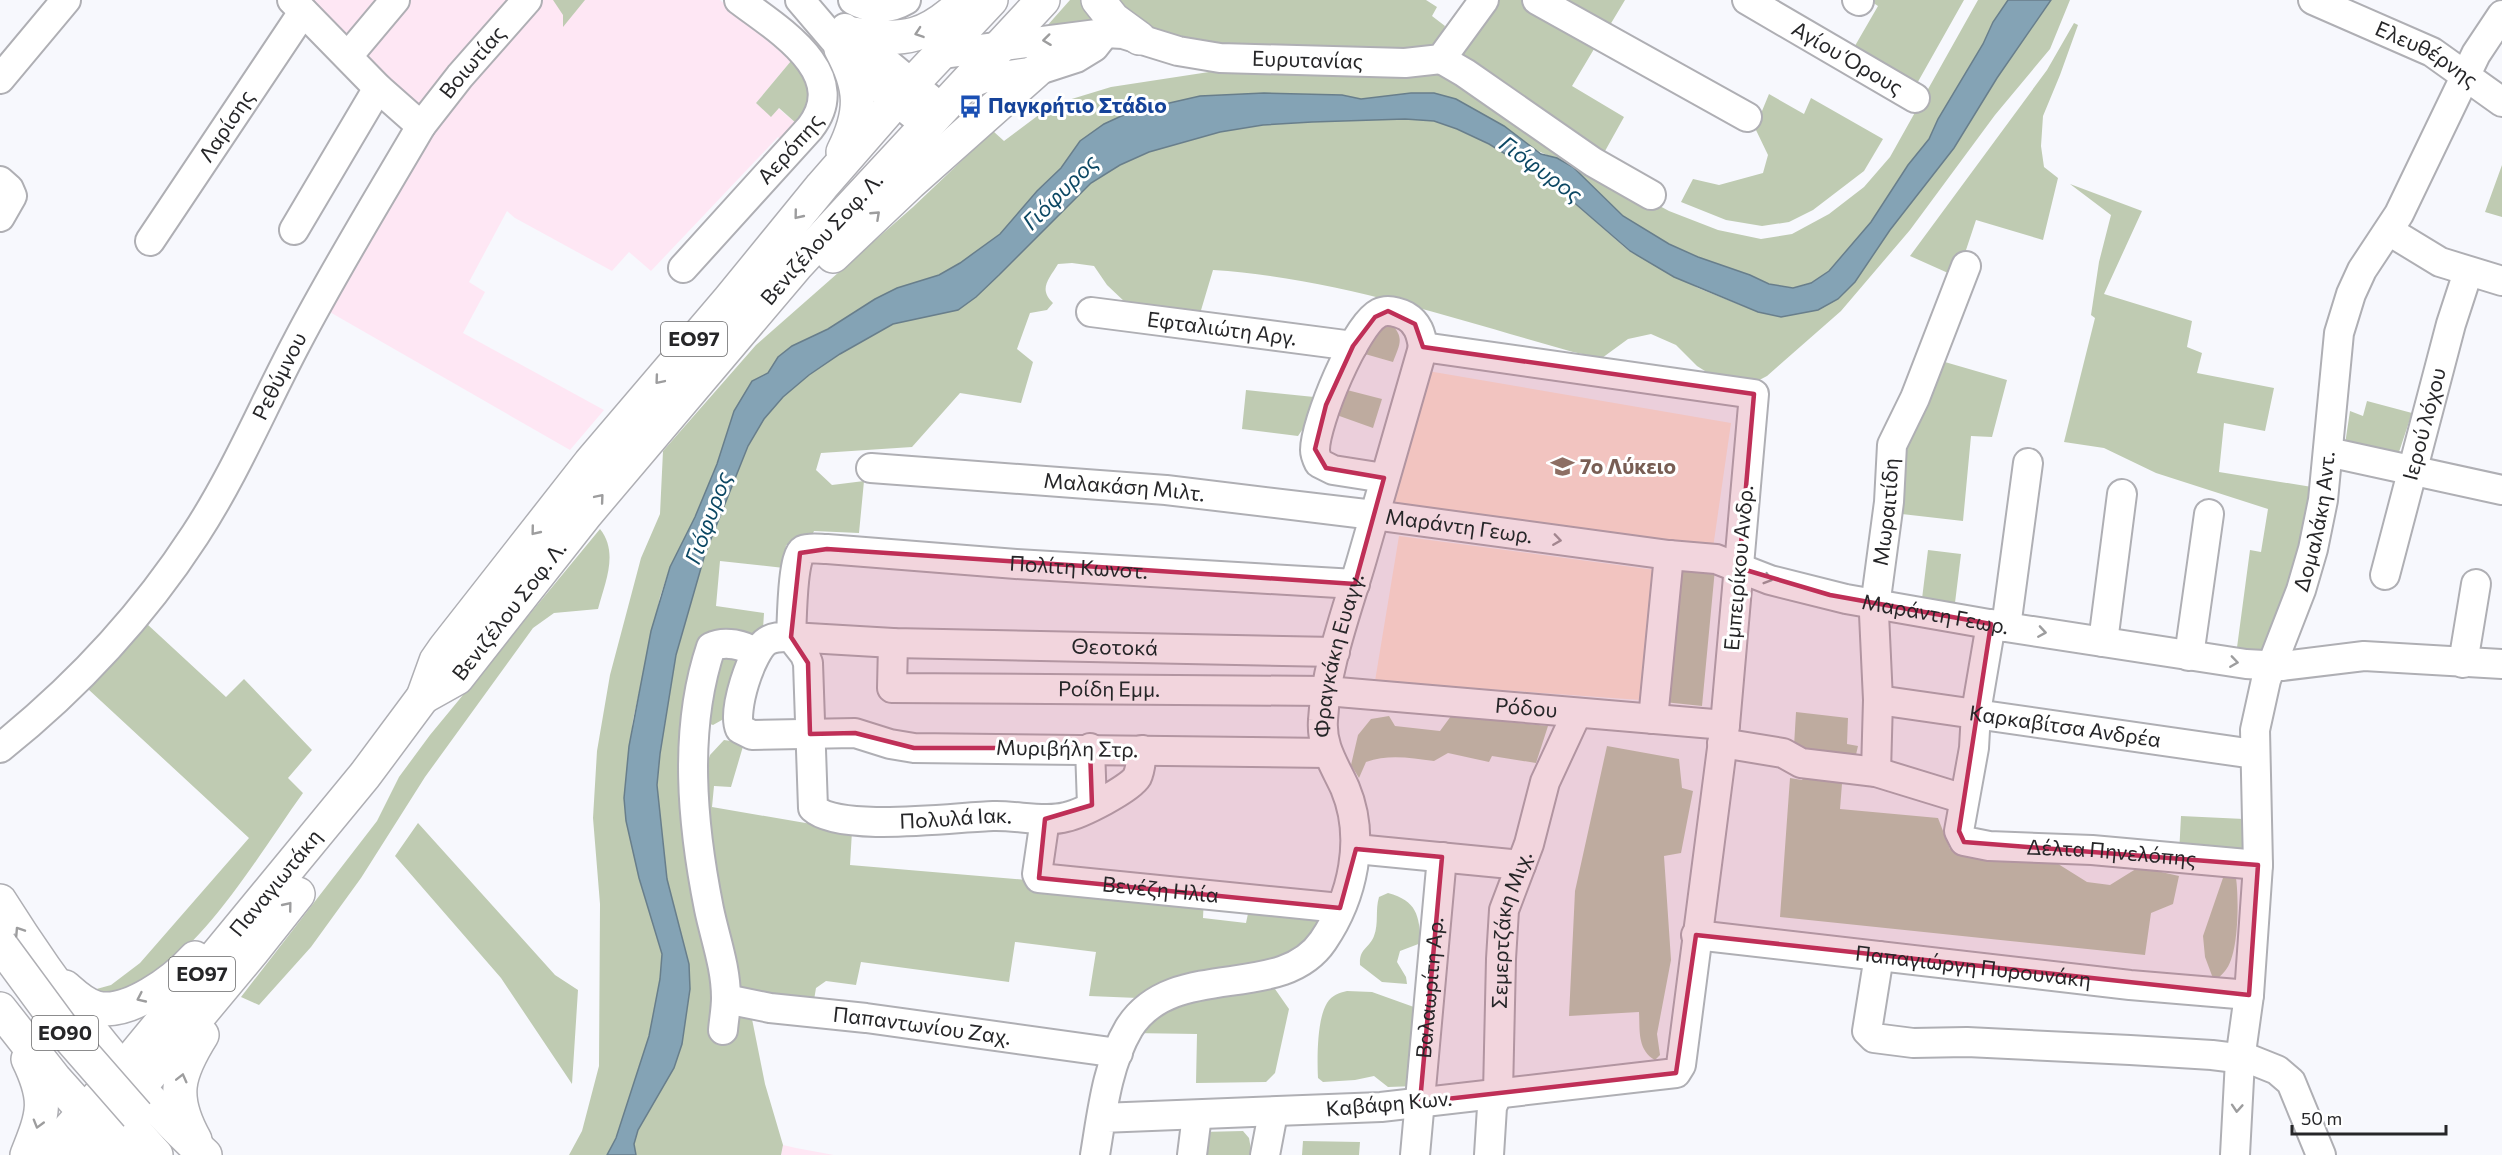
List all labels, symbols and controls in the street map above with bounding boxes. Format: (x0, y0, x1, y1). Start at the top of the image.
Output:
street label: Αγίου Όρους (1788, 15, 1908, 99)
street label: Ελευθέρνης (2372, 15, 2483, 92)
street label: Βοιωτίας (433, 20, 510, 103)
one-way arrow (914, 26, 925, 38)
one-way arrow (1042, 34, 1052, 46)
street label: Ευρυτανίας (1252, 45, 1363, 73)
street label: Λαρίσης (192, 85, 258, 166)
place label: Παγκρήτιο Στάδιο (988, 92, 1167, 117)
bus stop icon: Παγκρήτιο Στάδιο (957, 93, 983, 119)
street label: Αερόπης (752, 109, 827, 188)
water label: Γιόφυρος (1495, 129, 1588, 208)
water label: Γιόφυρος (1016, 148, 1103, 235)
street label: Βενιζέλου Σοφ. Λ. (755, 167, 887, 309)
one-way arrow (795, 209, 806, 220)
one-way arrow (870, 211, 880, 222)
street label: Εφταλιώτη Αργ. (1146, 305, 1298, 350)
road number: ΕΟ97 (661, 322, 727, 356)
street label: Ρεθύμνου (246, 328, 311, 423)
street label: Ιερού λόχου (2396, 365, 2450, 483)
one-way arrow (655, 373, 666, 384)
street label: Δομαλάκη Αντ. (2287, 450, 2339, 594)
place label: 7o Λύκειο (1580, 453, 1676, 478)
school or university icon: 7o Λύκειο (1549, 454, 1575, 480)
street label: Μωραιτίδη (1867, 457, 1902, 567)
street label: Μαλακάση Μιλτ. (1043, 467, 1207, 506)
water label: Γιόφυρος (678, 468, 737, 568)
street label: Εμπειρίκου Ανδρ. (1718, 484, 1757, 652)
one-way arrow (592, 494, 603, 505)
street label: Μαράντη Γεωρ. (1384, 503, 1534, 547)
one-way arrow (532, 524, 543, 535)
one-way arrow (1553, 533, 1562, 545)
street label: Βενιζέλου Σοφ. Λ. (446, 536, 571, 685)
street label: Πολίτη Κωνστ. (1009, 550, 1149, 583)
street label: Φραγκάκη Ευαγγ. (1308, 570, 1368, 738)
one-way arrow (1762, 572, 1773, 584)
street label: Μαράντη Γεωρ. (1860, 588, 2011, 638)
one-way arrow (2037, 626, 2046, 638)
street label: Θεοτοκά (1071, 633, 1158, 659)
one-way arrow (2230, 655, 2239, 668)
street label: Ροίδη Εμμ. (1058, 675, 1160, 701)
street label: Ρόδου (1494, 691, 1559, 722)
street label: Καρκαβίτσα Ανδρέα (1968, 699, 2163, 752)
street label: Μυριβήλη Στρ. (996, 734, 1138, 761)
street label: Πολυλά Ιακ. (899, 802, 1013, 833)
street label: Παναγιωτάκη (223, 824, 326, 941)
street label: Δέλτα Πηνελόπης (2026, 833, 2198, 870)
street label: Σεμερτζάκη Μιχ. (1486, 847, 1536, 1009)
street label: Βενέζη Ηλία (1101, 870, 1220, 907)
one-way arrow (281, 902, 292, 913)
street label: Βαλαωρίτη Αρ. (1410, 916, 1448, 1059)
one-way arrow (15, 927, 26, 938)
street label: Παπαγιώργη Πυρουνάκη (1854, 939, 2093, 991)
road number: ΕΟ97 (169, 957, 235, 991)
one-way arrow (137, 990, 148, 1002)
street label: Παπαντωνίου Ζαχ. (832, 1001, 1013, 1049)
road number: ΕΟ90 (32, 1016, 98, 1050)
one-way arrow (174, 1073, 187, 1083)
street label: Καβάφη Κων. (1325, 1085, 1453, 1120)
scale bar (2292, 1098, 2446, 1136)
one-way arrow (2231, 1103, 2244, 1112)
text: 50 m (2301, 1107, 2342, 1129)
one-way arrow (33, 1118, 45, 1129)

